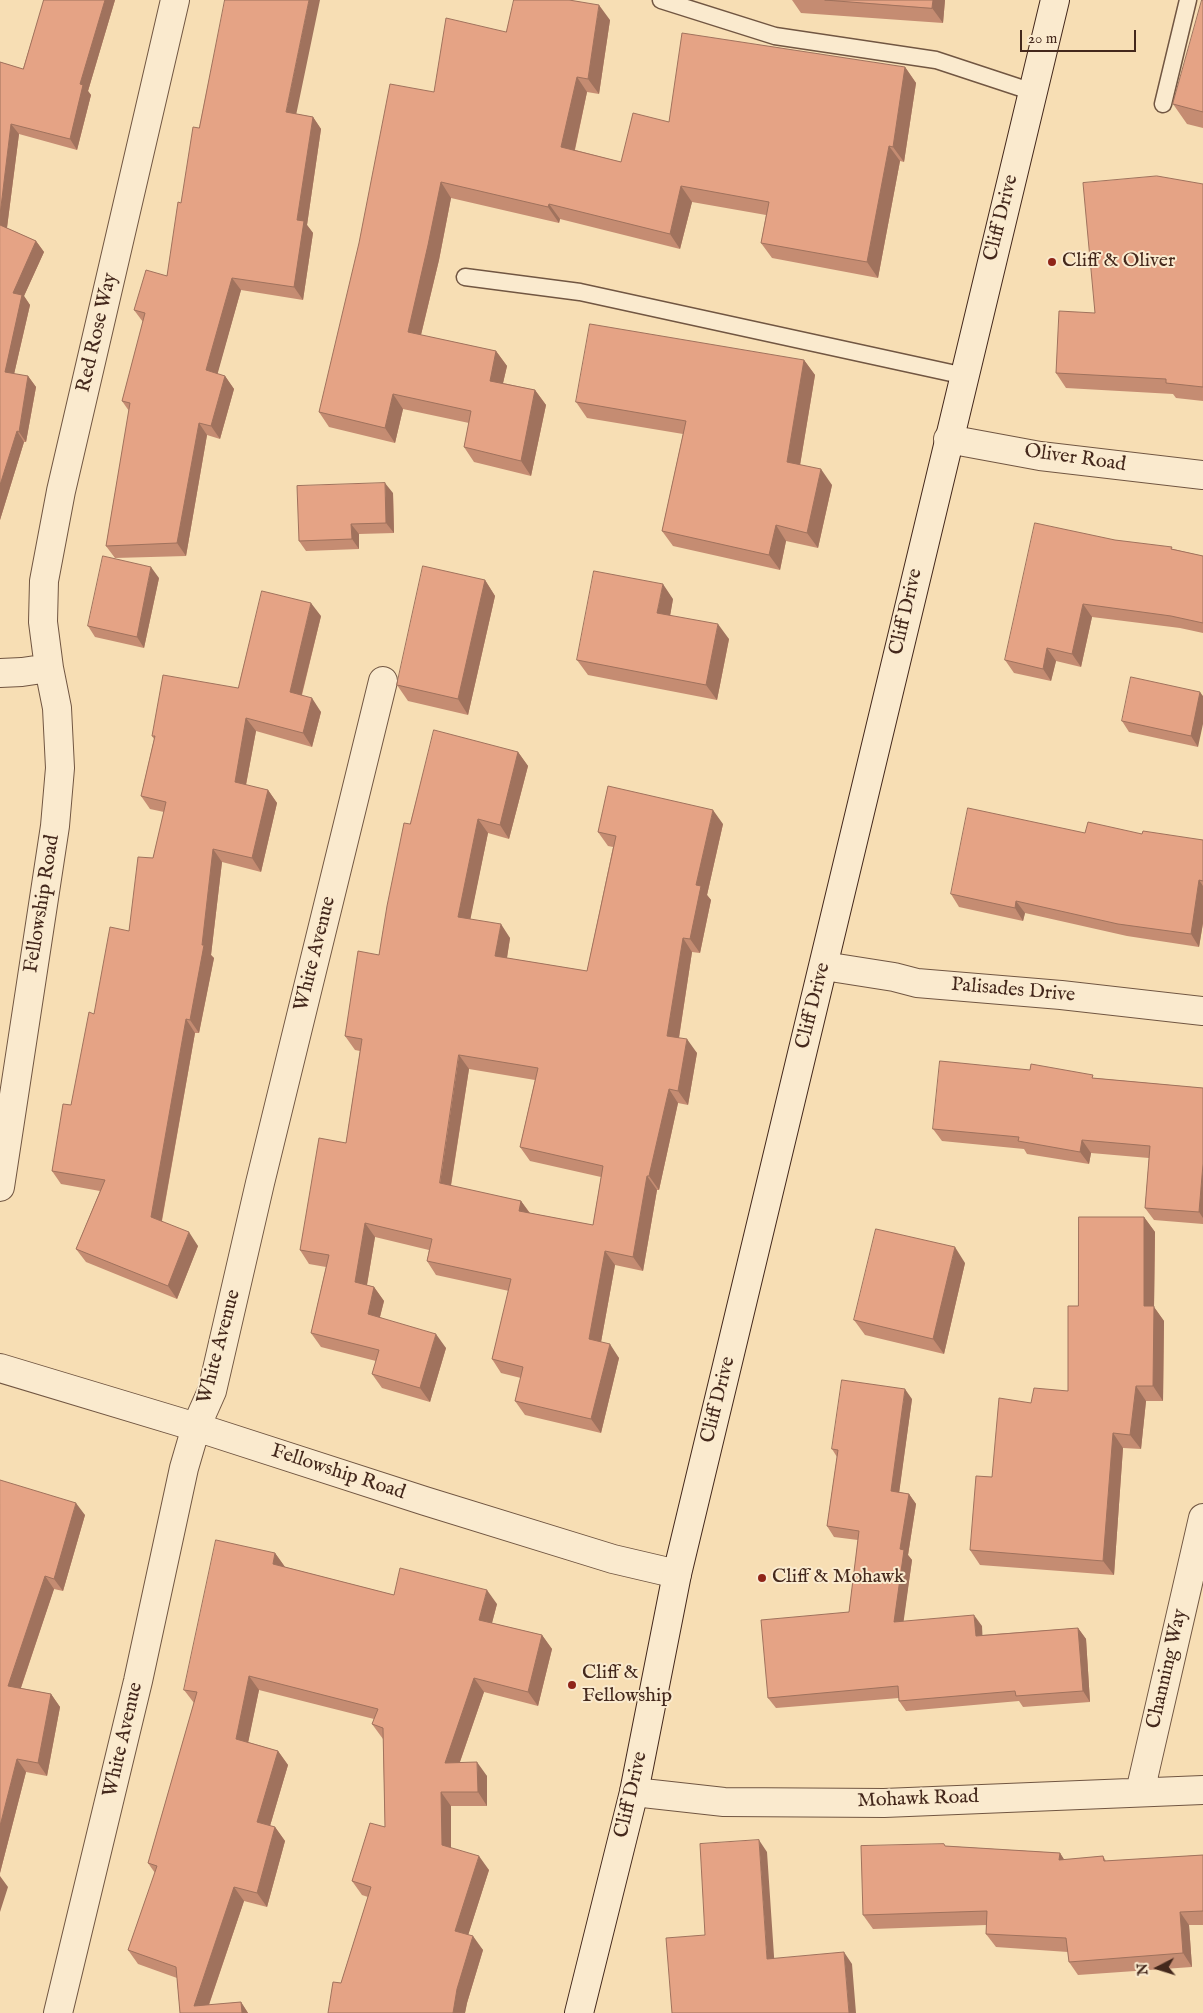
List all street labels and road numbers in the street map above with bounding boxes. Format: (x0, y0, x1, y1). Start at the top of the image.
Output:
street label: Cliff Drive (980, 172, 1024, 264)
street label: Red Rose Way (73, 271, 123, 395)
street label: Oliver Road (1023, 440, 1127, 478)
street label: Cliff Drive (885, 566, 929, 658)
street label: Fellowship Road (20, 833, 66, 975)
street label: White Avenue (290, 894, 342, 1014)
street label: Cliff Drive (792, 960, 836, 1052)
street label: Palisades Drive (950, 974, 1076, 1008)
street label: White Avenue (193, 1287, 247, 1407)
street label: Cliff Drive (697, 1354, 741, 1446)
street label: Fellowship Road (268, 1440, 408, 1506)
street label: Channing Way (1143, 1607, 1193, 1731)
street label: White Avenue (99, 1680, 149, 1800)
street label: Cliff Drive (610, 1749, 654, 1841)
street label: Mohawk Road (857, 1786, 979, 1814)

